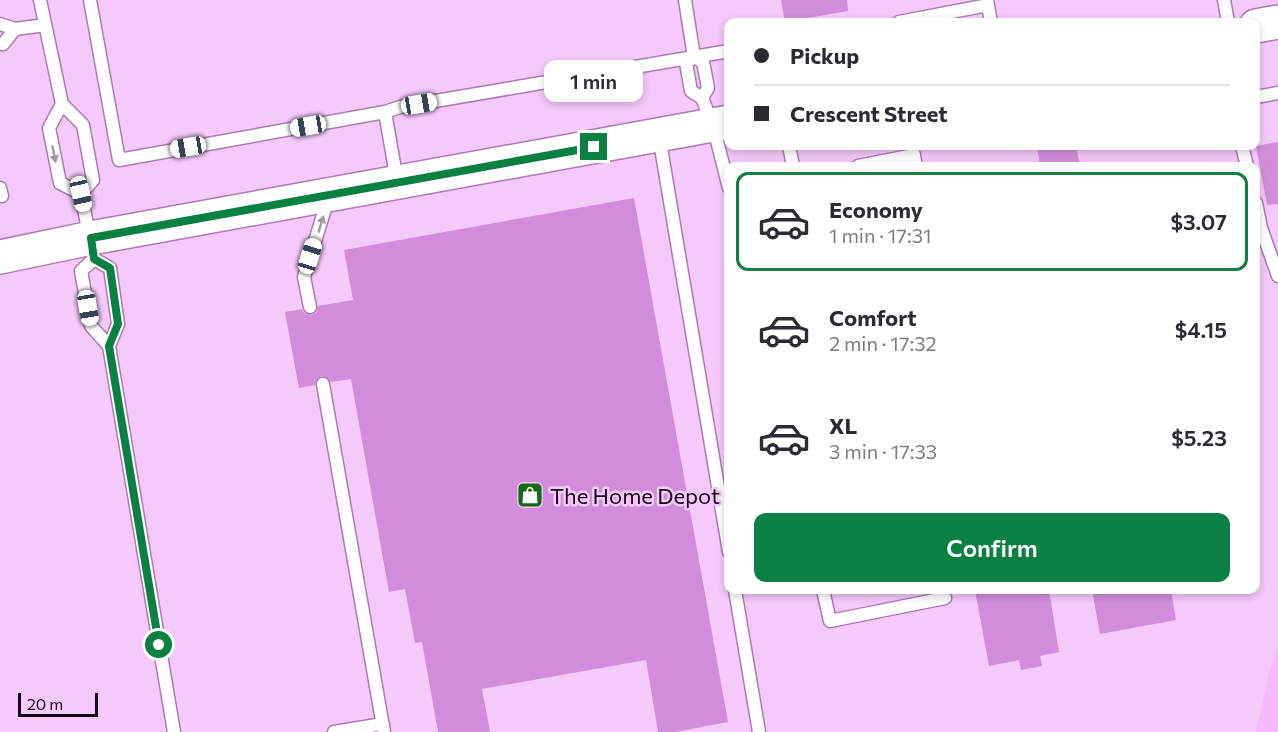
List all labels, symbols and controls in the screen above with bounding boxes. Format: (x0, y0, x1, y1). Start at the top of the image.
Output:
text: Pickup (790, 42, 859, 69)
callout: 1 min (544, 60, 644, 102)
text: 1 min (570, 69, 617, 93)
car (400, 92, 438, 116)
text: Crescent Street (790, 100, 948, 127)
car (289, 114, 327, 138)
route end (580, 133, 607, 160)
car (169, 135, 207, 159)
one-way arrow (50, 144, 59, 163)
car (68, 174, 94, 214)
icon: car (757, 195, 811, 249)
text: Economy (829, 196, 923, 223)
text: $3.07 (1170, 208, 1227, 235)
one-way arrow (317, 214, 326, 232)
text: 1 min · 17:31 (829, 223, 932, 247)
car (296, 236, 324, 276)
car (76, 289, 100, 327)
icon: car (757, 303, 811, 357)
text: Comfort (829, 304, 917, 331)
text: $4.15 (1175, 316, 1227, 343)
text: 2 min · 17:32 (829, 331, 937, 355)
icon: car (757, 411, 811, 465)
text: XL (829, 412, 857, 439)
text: $5.23 (1171, 424, 1227, 451)
text: 3 min · 17:33 (829, 439, 937, 463)
shop icon: The Home Depot (515, 480, 545, 510)
place label: The Home Depot (550, 482, 720, 509)
button: Confirm (754, 513, 1230, 582)
route start (145, 631, 172, 658)
scale bar (18, 690, 98, 718)
text: 20 m (27, 694, 63, 713)

